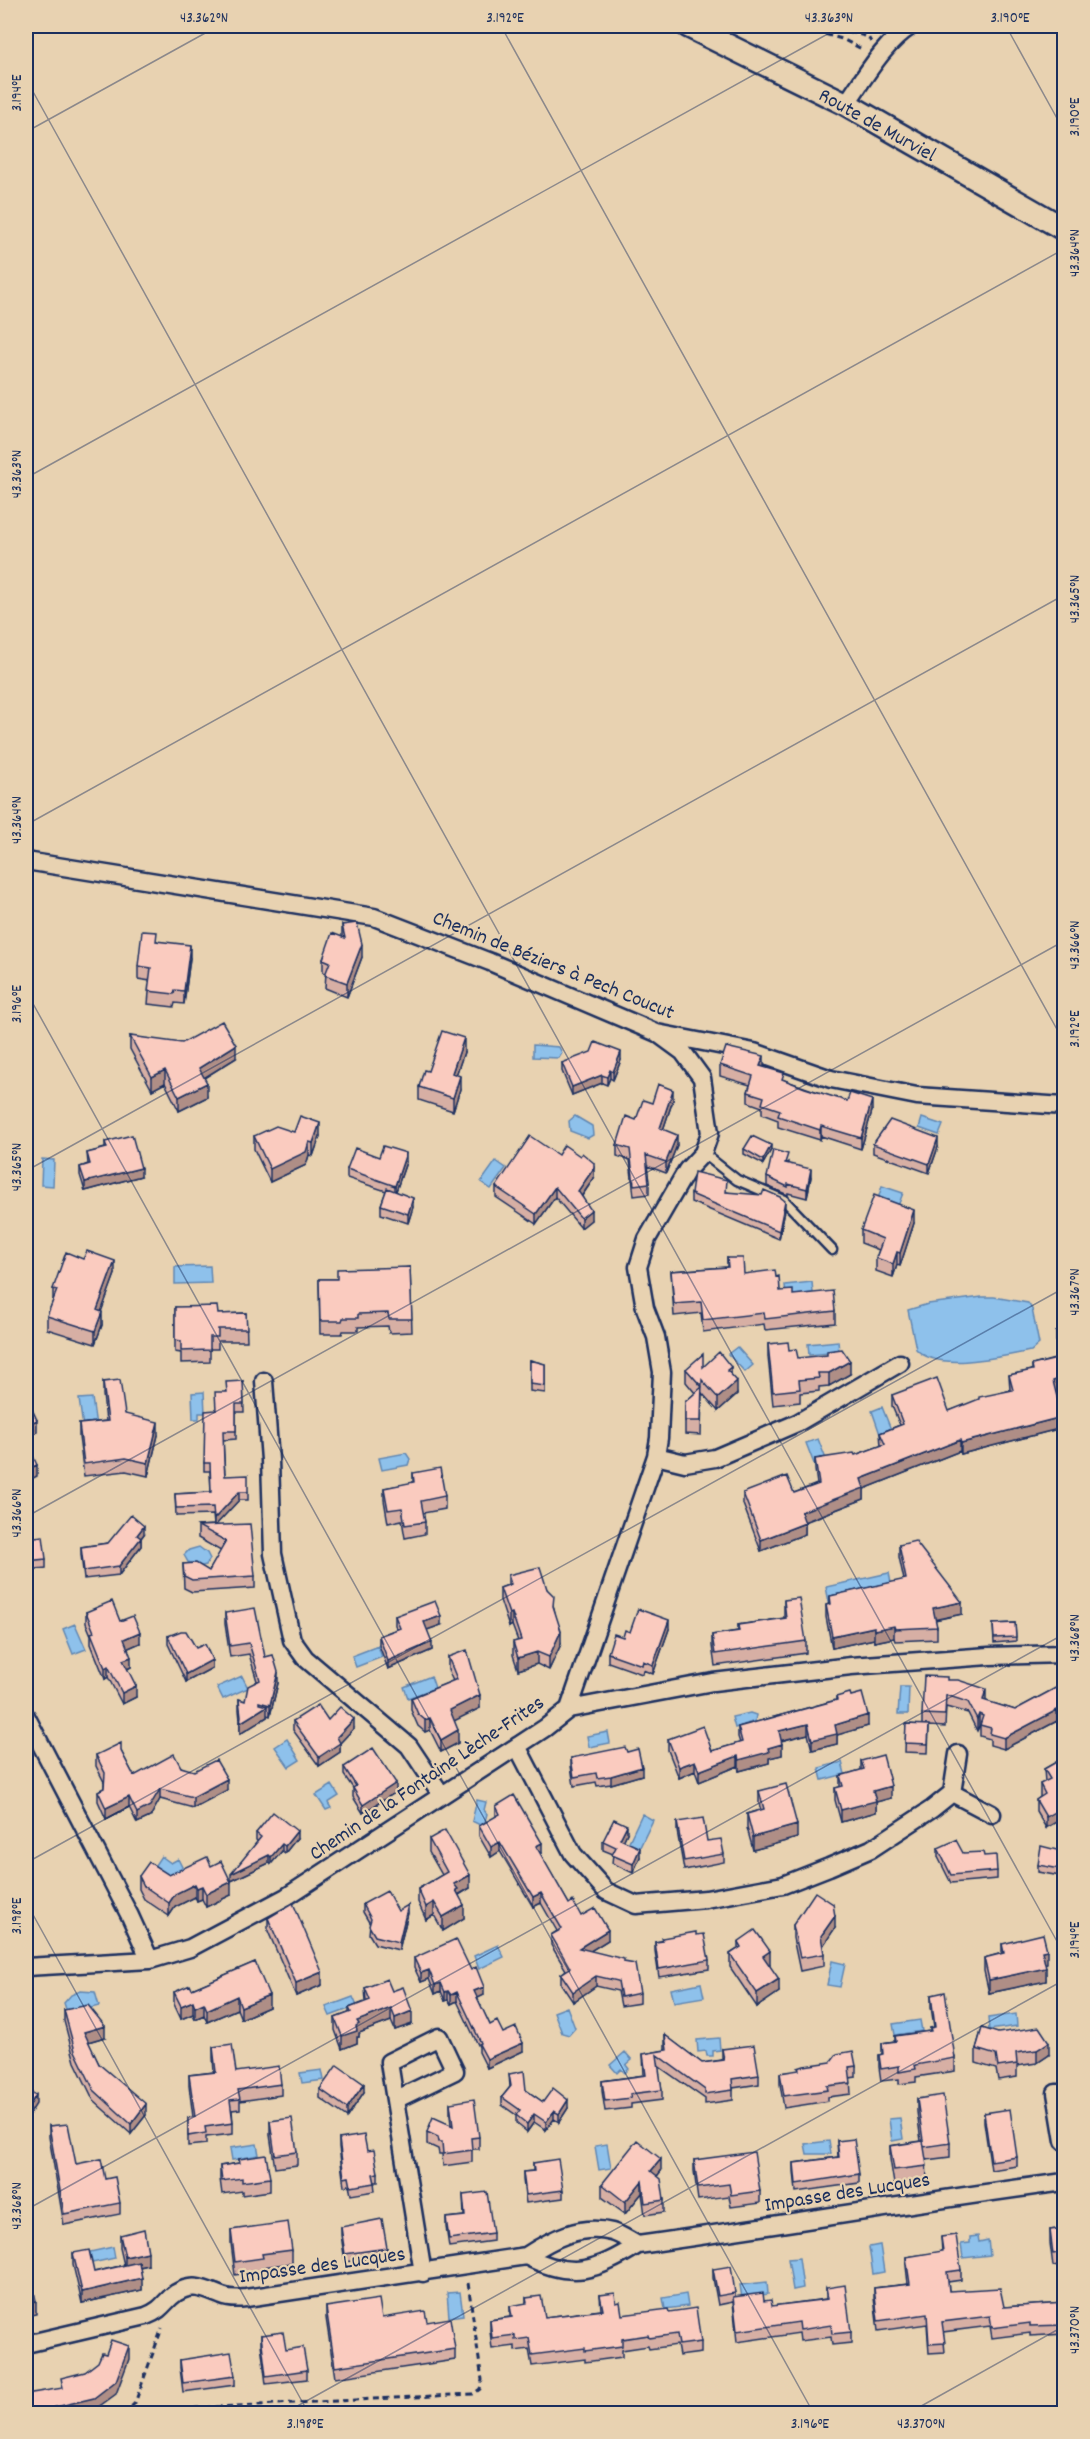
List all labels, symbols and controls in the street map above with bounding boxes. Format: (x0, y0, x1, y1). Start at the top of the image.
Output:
text: 43.362°N (180, 8, 228, 30)
text: 3.192°E (486, 8, 524, 30)
text: 43.363°N (805, 8, 853, 30)
text: 3.190°E (990, 8, 1030, 30)
text: 3.194°E (7, 74, 29, 112)
street label: Route de Murviel (812, 82, 941, 171)
text: 3.190°E (1065, 97, 1087, 137)
text: 43.364°N (1065, 229, 1087, 277)
text: 43.363°N (7, 450, 29, 498)
text: 43.365°N (1065, 575, 1087, 623)
text: 43.364°N (7, 796, 29, 844)
street label: Chemin de Béziers à Pech Coucut (427, 904, 678, 1029)
text: 43.366°N (1065, 921, 1087, 969)
text: 3.196°E (7, 985, 29, 1023)
text: 3.192°E (1065, 1010, 1087, 1048)
text: 43.365°N (7, 1143, 29, 1191)
text: 43.367°N (1065, 1268, 1087, 1316)
text: 43.366°N (7, 1489, 29, 1537)
text: 43.368°N (1065, 1614, 1087, 1662)
street label: Chemin de la Fontaine Lèche-Frites (304, 1689, 551, 1870)
text: 3.198°E (7, 1897, 29, 1934)
text: 3.194°E (1065, 1921, 1087, 1959)
street label: Impasse des Lucques (762, 2166, 933, 2222)
text: 43.368°N (7, 2182, 29, 2230)
street label: Impasse des Lucques (237, 2240, 407, 2293)
text: 43.370°N (1065, 2306, 1087, 2354)
text: 3.198°E (287, 2414, 324, 2436)
text: 3.196°E (791, 2414, 829, 2436)
text: 43.370°N (897, 2414, 945, 2436)

